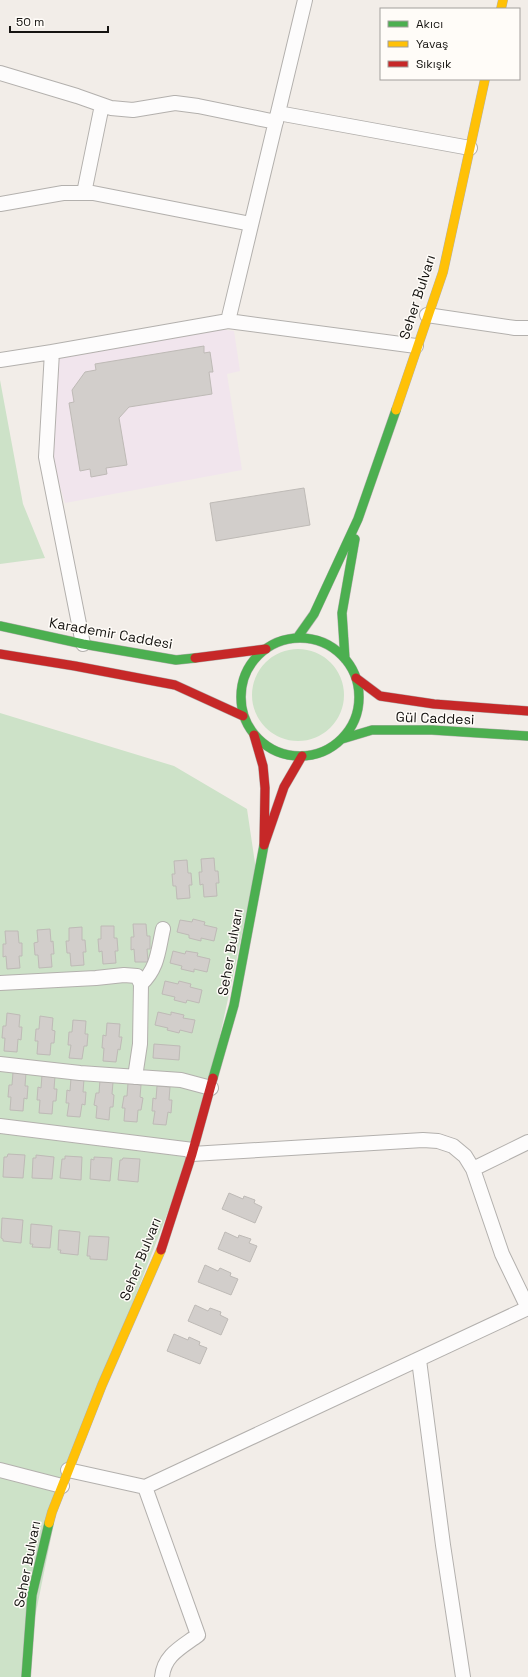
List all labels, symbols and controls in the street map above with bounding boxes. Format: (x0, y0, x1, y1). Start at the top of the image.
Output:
scale bar (10, 8, 108, 34)
legend (380, 8, 520, 80)
text: 50 m (16, 14, 44, 30)
text: Akıcı (416, 16, 443, 32)
text: Yavaş (416, 36, 448, 52)
text: Sıkışık (416, 56, 452, 72)
street label: Seher Bulvarı (395, 252, 439, 342)
street label: Karademir Caddesi (48, 613, 174, 653)
street label: Gül Caddesi (395, 708, 475, 728)
street label: Seher Bulvarı (213, 907, 247, 997)
street label: Seher Bulvarı (115, 1215, 165, 1303)
street label: Seher Bulvarı (10, 1519, 44, 1609)

